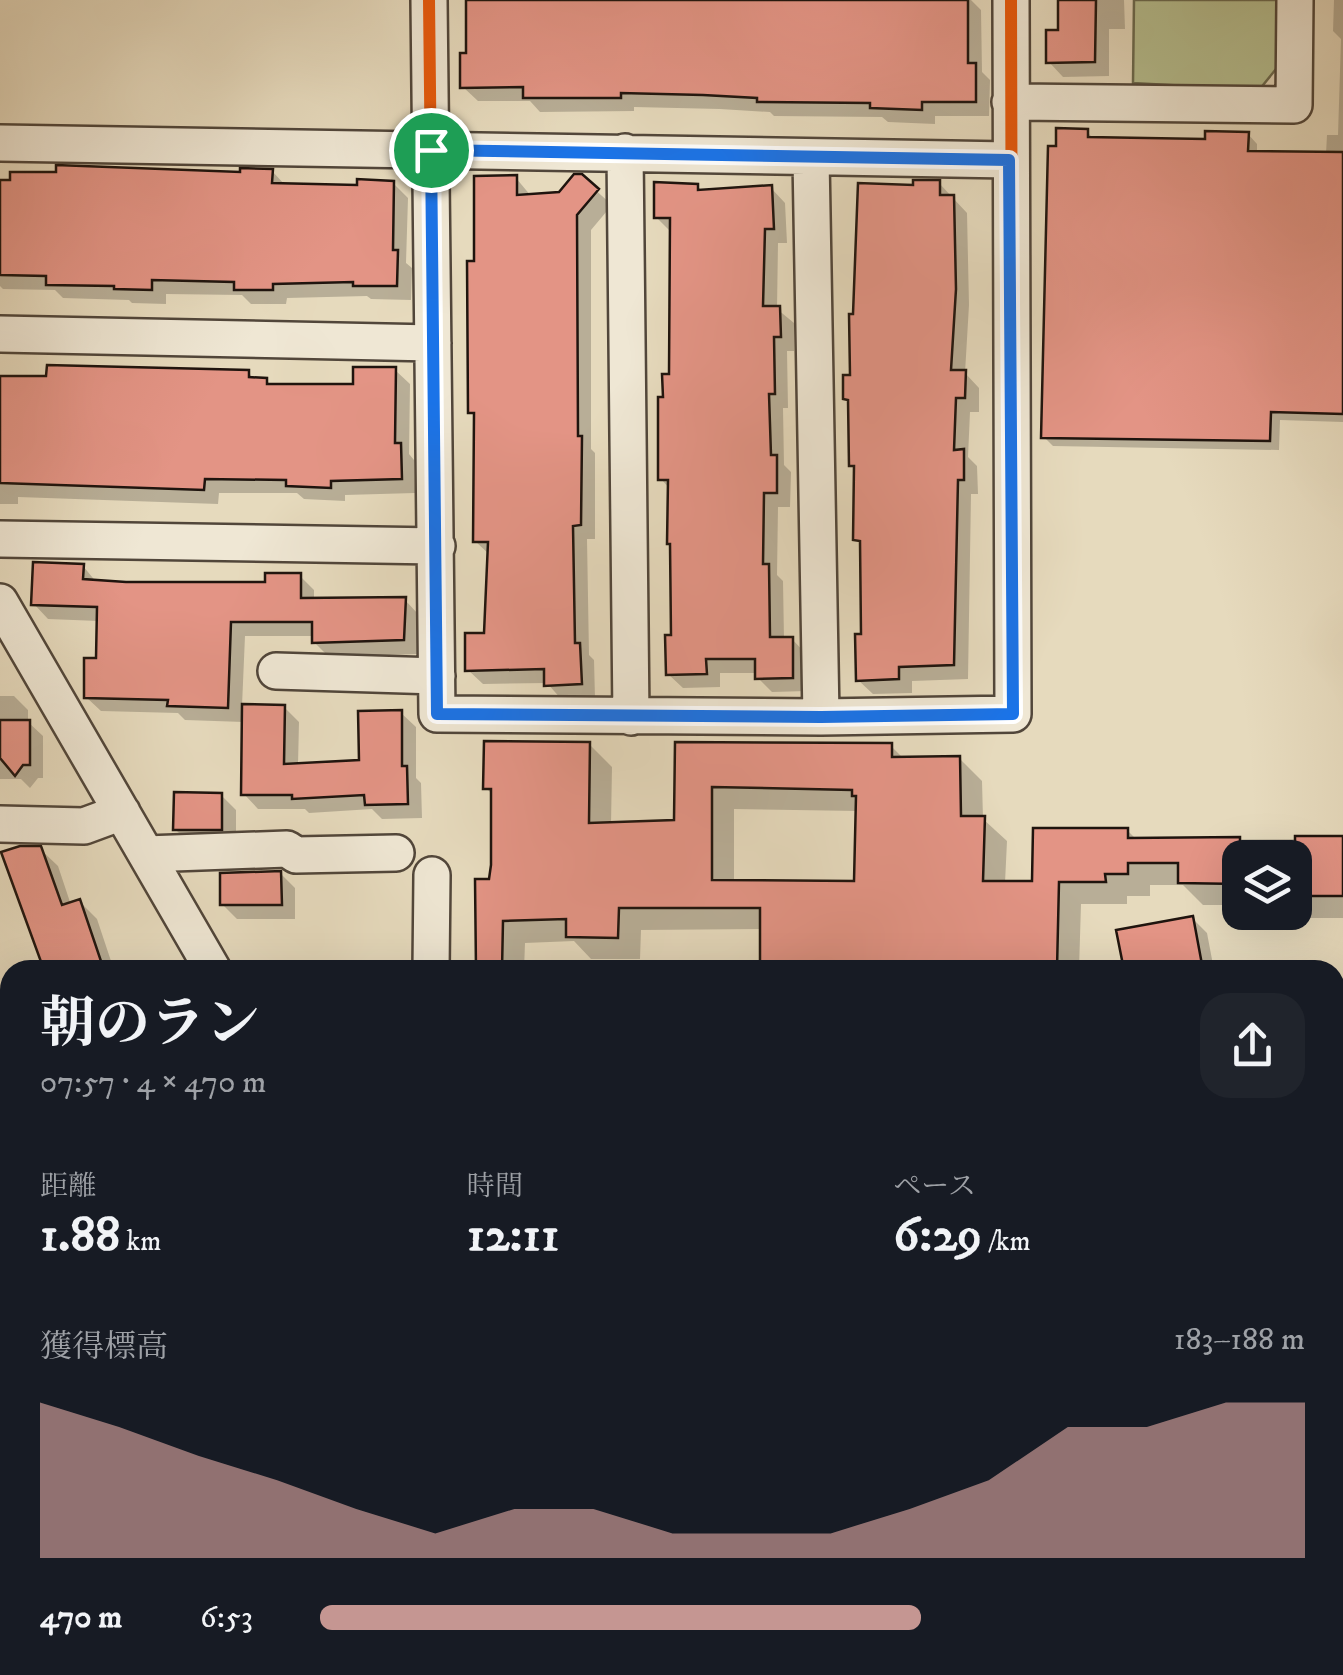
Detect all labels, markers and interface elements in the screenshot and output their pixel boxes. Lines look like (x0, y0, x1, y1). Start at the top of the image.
pin (389, 108, 474, 193)
icon: arrive (404, 123, 459, 178)
map controls (1222, 840, 1312, 930)
button: layers (1222, 840, 1312, 930)
text: 朝のラン (40, 991, 260, 1060)
button: share (1200, 993, 1305, 1098)
text: 07:57 · 4 × 470 m (40, 1063, 266, 1103)
text: 距離 (40, 1169, 96, 1204)
text: 時間 (467, 1169, 523, 1204)
text: ペース (893, 1169, 976, 1204)
text: 1.88 (40, 1204, 120, 1267)
text: 12:11 (467, 1204, 559, 1267)
text: 6:29 (893, 1204, 982, 1267)
text: km (120, 1224, 161, 1259)
text: /km (982, 1224, 1030, 1259)
text: 183–188 m (1174, 1320, 1305, 1360)
text: 獲得標高 (40, 1328, 168, 1368)
text: 470 m (40, 1598, 122, 1638)
text: 6:53 (200, 1598, 253, 1638)

